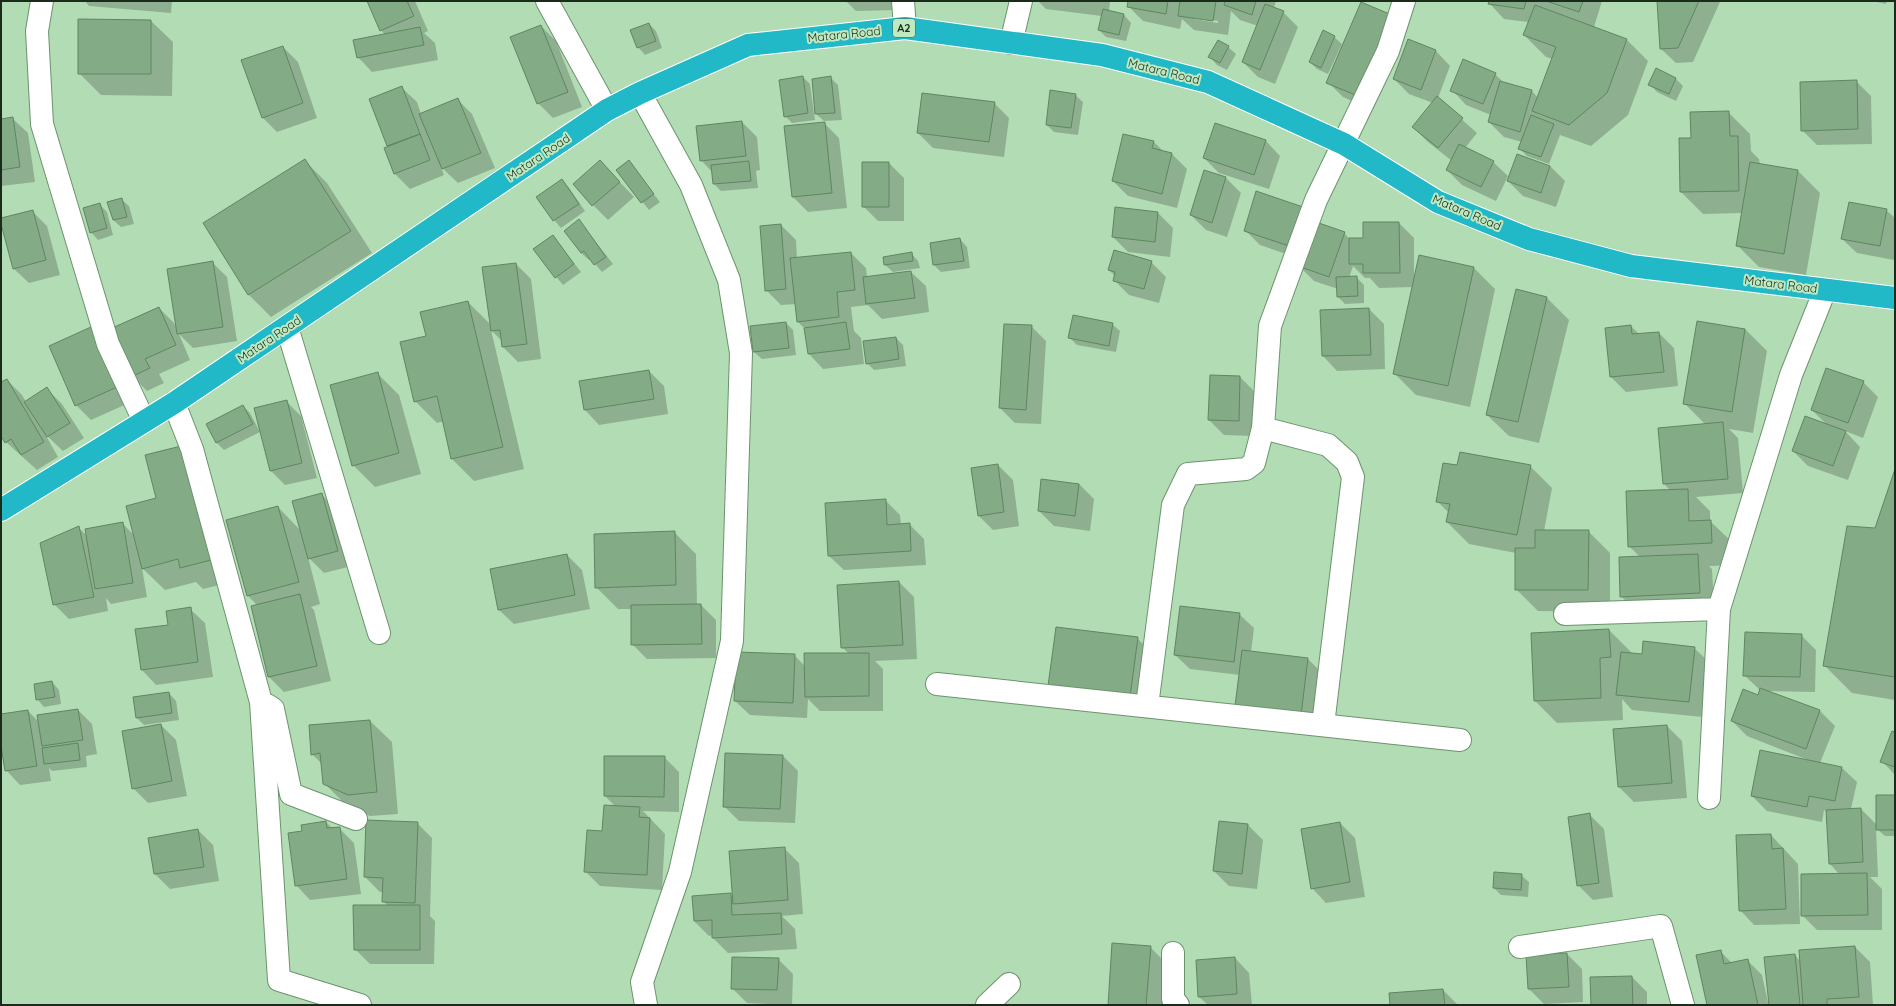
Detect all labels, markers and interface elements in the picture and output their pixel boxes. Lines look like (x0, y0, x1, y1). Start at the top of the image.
road number: A2 (893, 19, 915, 37)
street label: Matara Road (807, 23, 881, 45)
street label: Matara Road (1127, 55, 1201, 87)
street label: Matara Road (503, 130, 573, 184)
street label: Matara Road (1430, 191, 1504, 233)
street label: Matara Road (1744, 272, 1818, 296)
street label: Matara Road (234, 312, 304, 366)

